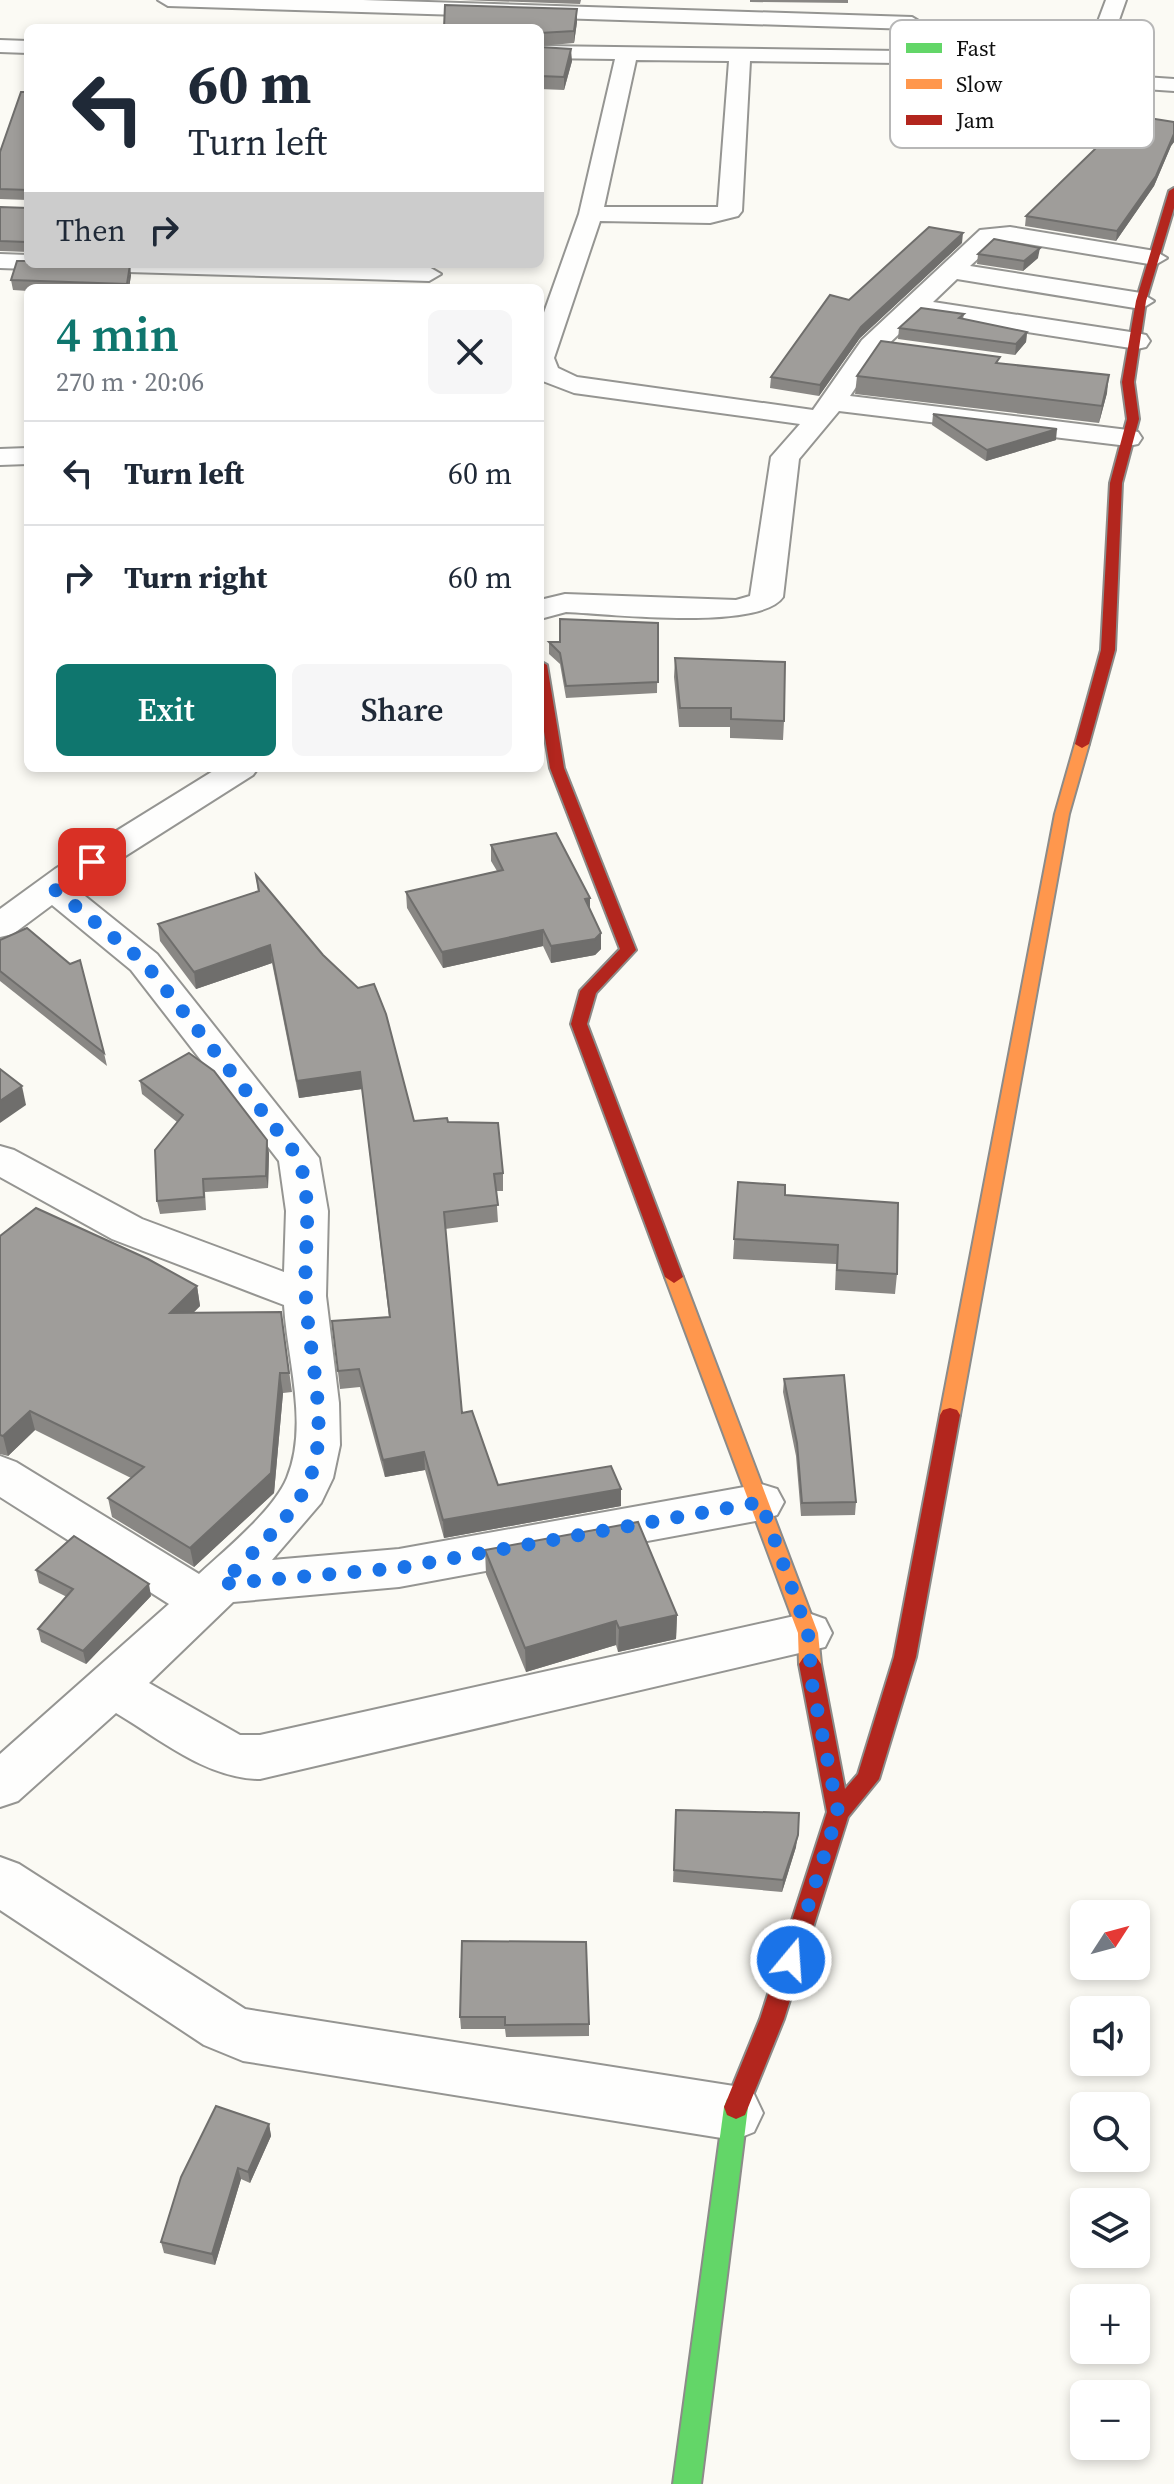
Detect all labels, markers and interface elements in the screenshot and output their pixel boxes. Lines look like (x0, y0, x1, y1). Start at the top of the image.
legend (890, 20, 1154, 148)
text: Fast (956, 33, 997, 63)
text: 60 m (188, 45, 311, 122)
icon: left (56, 56, 160, 160)
text: Slow (956, 69, 1003, 99)
text: Jam (955, 105, 995, 135)
text: Turn left (188, 118, 327, 167)
icon: right (142, 208, 186, 252)
text: Then (56, 210, 126, 251)
text: 4 min (56, 301, 179, 367)
button: close (428, 310, 512, 394)
text: 270 m · 20:06 (56, 364, 204, 400)
icon: left (56, 451, 100, 495)
text: Turn left (124, 453, 244, 494)
text: 60 m (448, 453, 512, 494)
icon: right (56, 555, 100, 599)
text: Turn right (124, 557, 267, 598)
text: 60 m (448, 557, 512, 598)
button: Exit (56, 664, 276, 756)
button: Share (292, 664, 512, 756)
pin (58, 828, 126, 896)
icon: arrive (70, 840, 114, 884)
north arrow (1070, 1900, 1150, 1980)
map controls (1070, 1900, 1150, 2460)
position arrow (749, 1918, 833, 2002)
button: sound (1070, 1996, 1150, 2076)
button: search (1070, 2092, 1150, 2172)
button: layers (1070, 2188, 1150, 2268)
button: + (1070, 2284, 1150, 2364)
button: − (1070, 2380, 1150, 2460)

